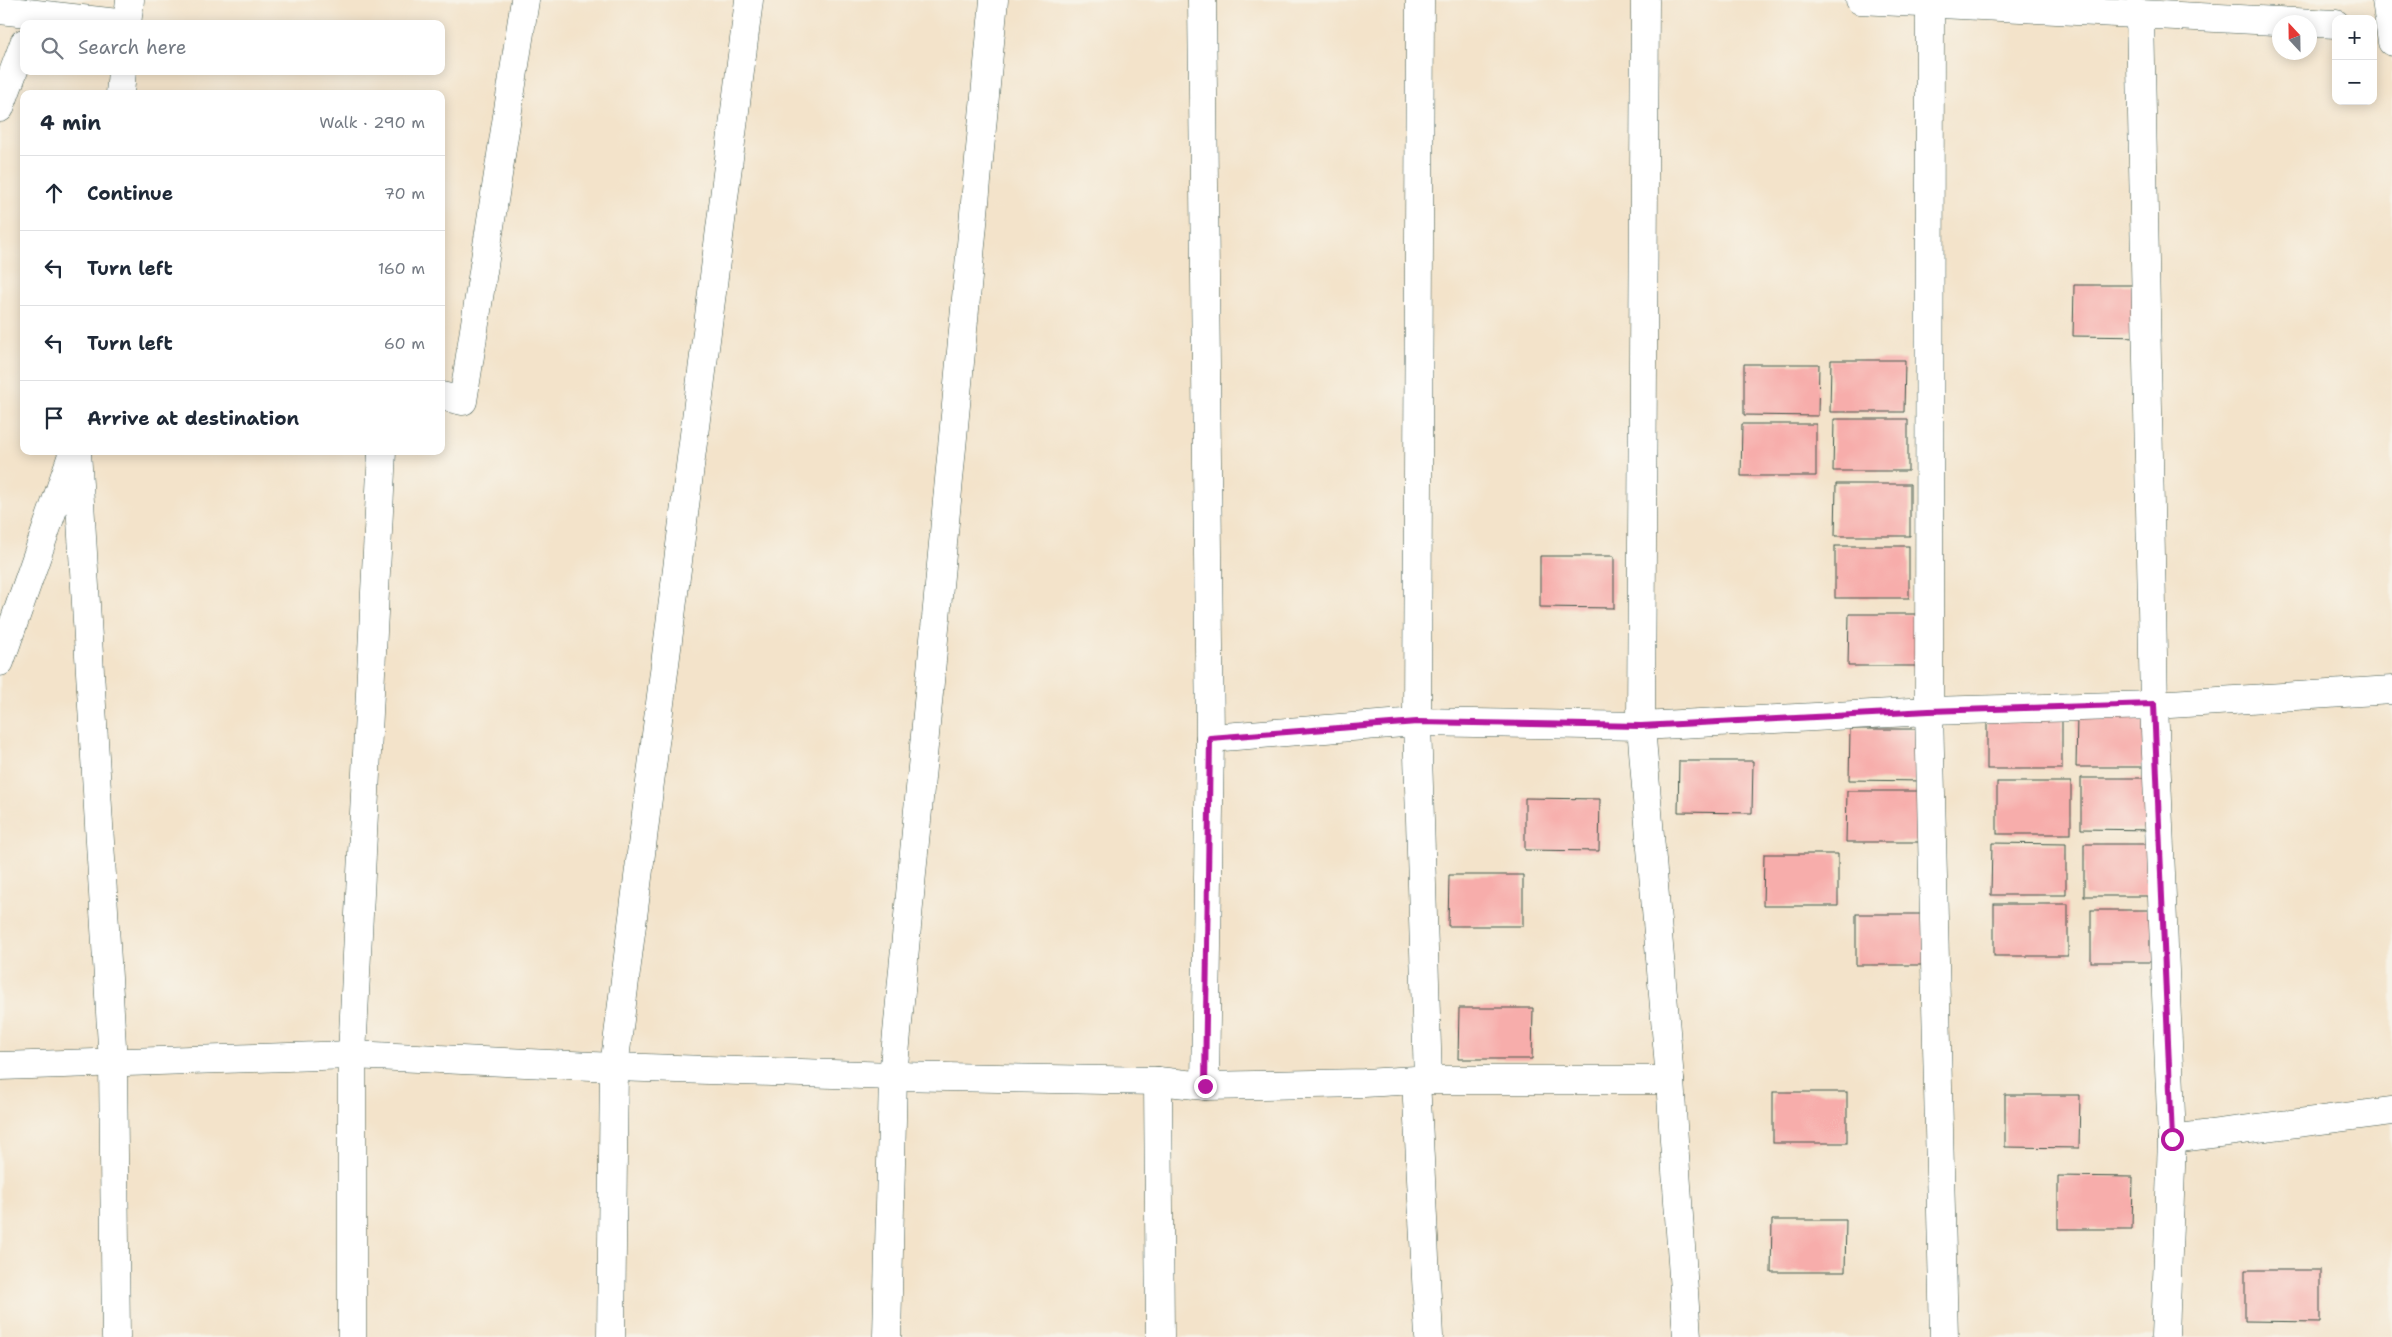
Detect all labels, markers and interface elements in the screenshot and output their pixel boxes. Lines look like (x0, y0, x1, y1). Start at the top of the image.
north arrow (2272, 15, 2317, 60)
map controls (2332, 15, 2377, 105)
button: + (2332, 15, 2377, 60)
search box (20, 20, 445, 75)
icon: search (38, 34, 66, 62)
text: Search here (78, 35, 187, 60)
button: − (2332, 60, 2377, 105)
text: 4 min (40, 109, 101, 137)
text: Walk · 290 m (319, 112, 425, 133)
icon: ahead (40, 179, 68, 207)
text: Continue (87, 181, 173, 206)
text: 70 m (384, 183, 425, 204)
icon: left (40, 254, 68, 282)
text: Turn left (87, 256, 173, 281)
text: 160 m (378, 258, 425, 279)
icon: left (40, 329, 68, 357)
text: Turn left (87, 331, 173, 356)
text: 60 m (384, 333, 425, 354)
icon: arrive (40, 404, 68, 432)
text: Arrive at destination (87, 406, 299, 431)
route end (1194, 1075, 1217, 1098)
route start (2161, 1128, 2184, 1151)

